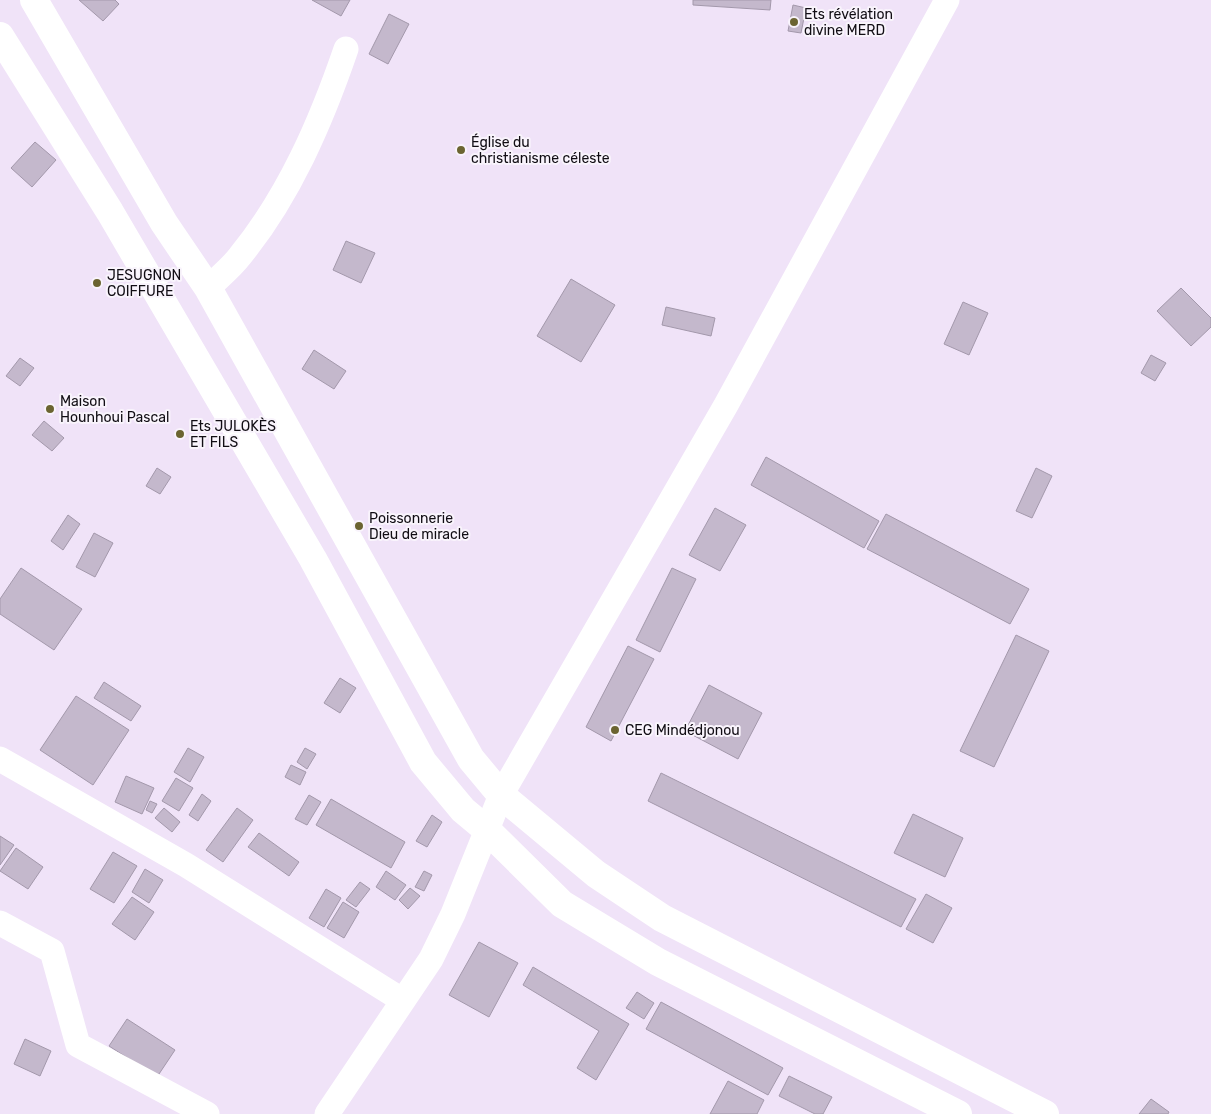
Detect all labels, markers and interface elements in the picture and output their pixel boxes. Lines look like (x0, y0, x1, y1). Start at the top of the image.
place label: Ets révélation divine MERD (804, 6, 893, 39)
marker: Ets révélation divine MERD (788, 16, 800, 28)
place label: Église du christianisme céleste (471, 133, 610, 167)
marker: Église du christianisme céleste (455, 144, 467, 156)
place label: JESUGNON COIFFURE (107, 267, 181, 300)
marker: JESUGNON COIFFURE (91, 277, 103, 289)
place label: Maison Hounhoui Pascal (60, 393, 169, 426)
marker: Maison Hounhoui Pascal (44, 403, 56, 415)
place label: Ets JULOKÈS ET FILS (190, 417, 276, 451)
marker: Ets JULOKÈS ET FILS (174, 428, 186, 440)
place label: Poissonnerie Dieu de miracle (369, 510, 469, 543)
marker: Poissonnerie Dieu de miracle (353, 520, 365, 532)
place label: CEG Mindédjonou (625, 722, 740, 739)
marker: CEG Mindédjonou (609, 724, 621, 736)

